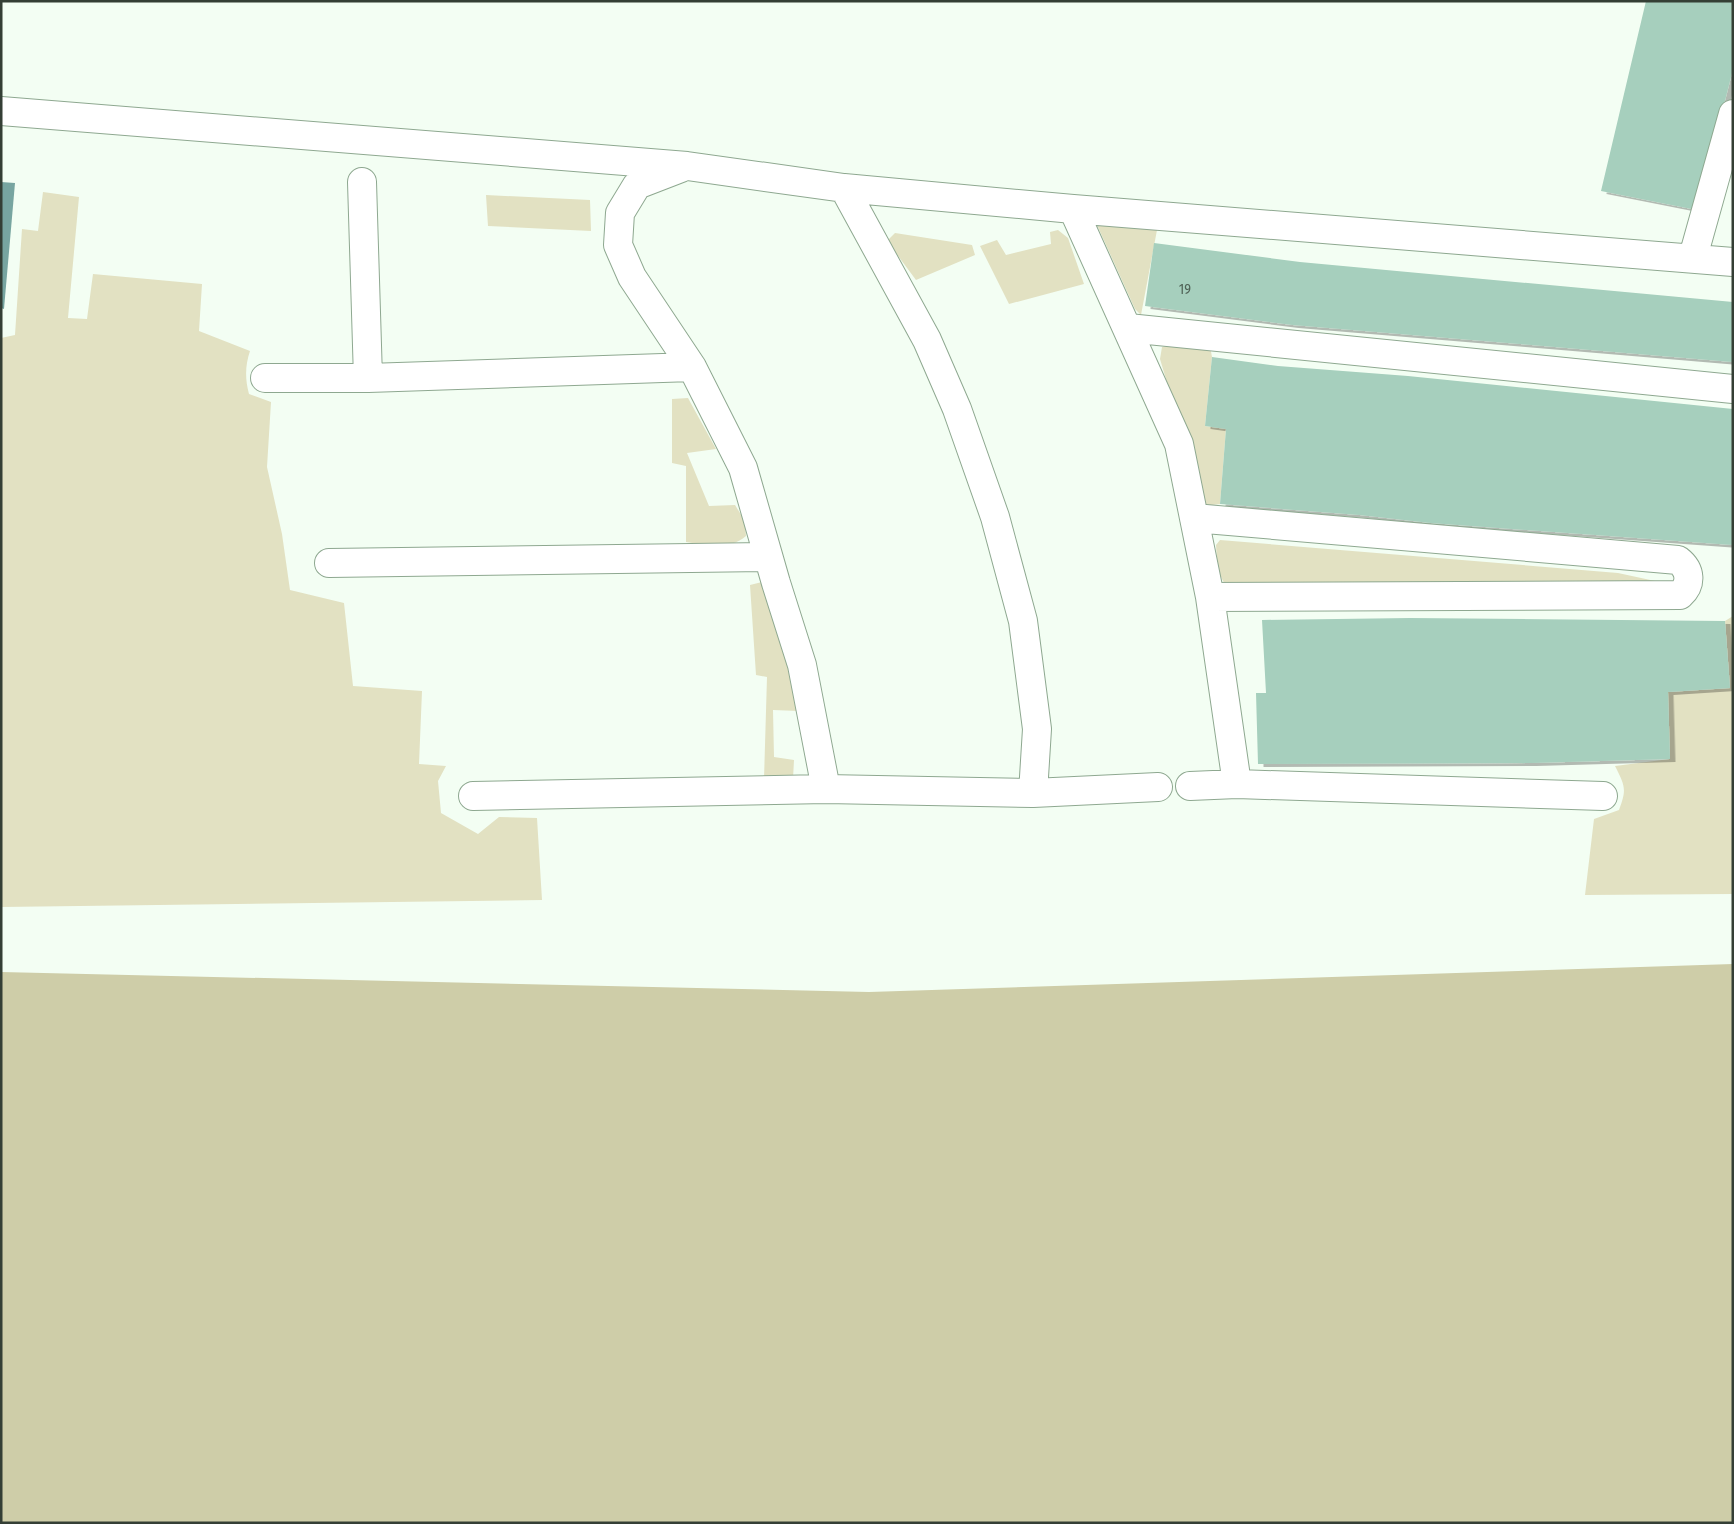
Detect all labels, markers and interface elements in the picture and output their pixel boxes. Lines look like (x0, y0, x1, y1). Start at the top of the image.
house number: 19 (1179, 281, 1191, 298)

